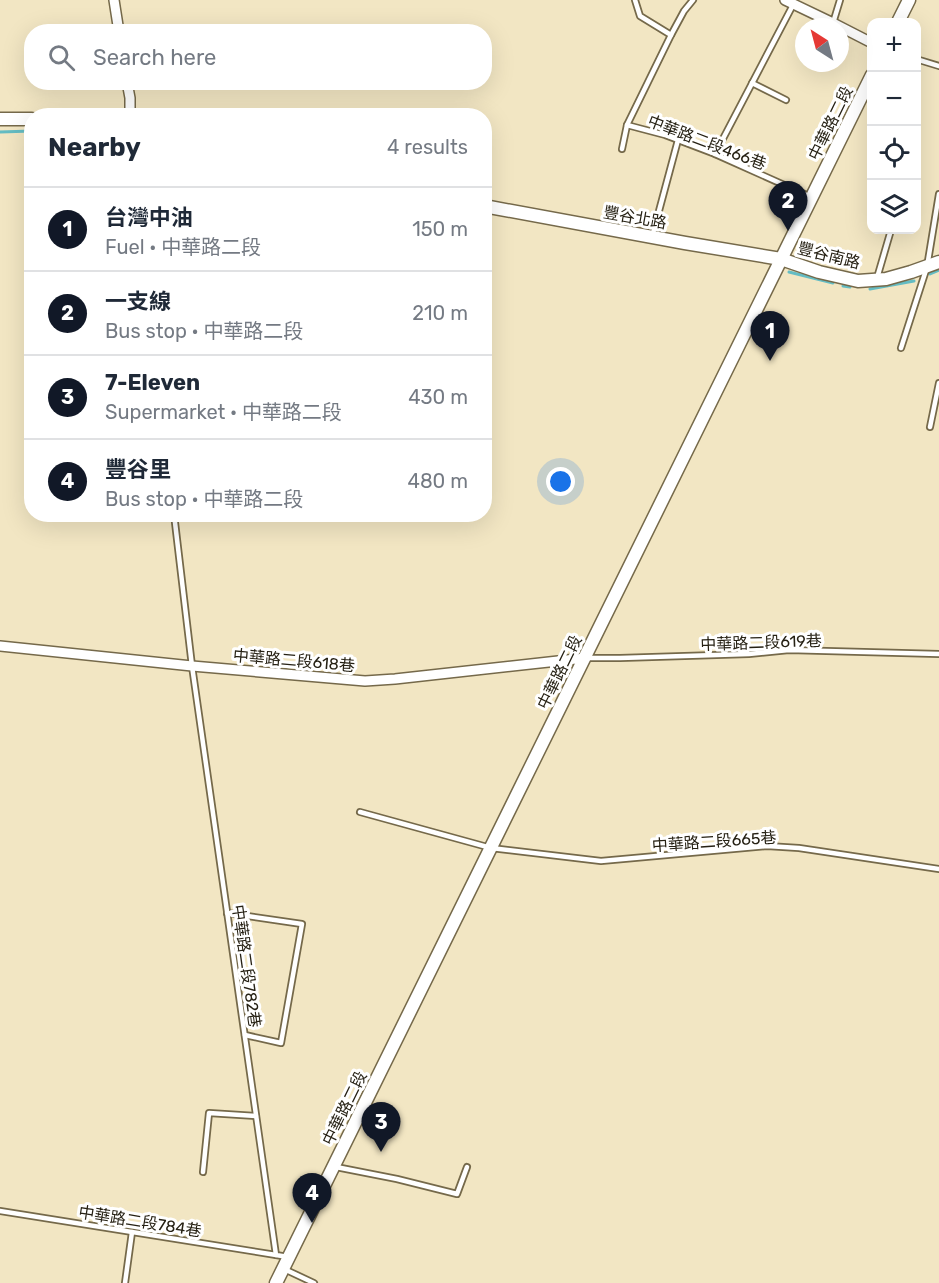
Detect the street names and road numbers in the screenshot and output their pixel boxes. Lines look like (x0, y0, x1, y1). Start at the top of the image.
street label: 中華路二段 (804, 83, 857, 163)
street label: 中華路二段466巷 (645, 111, 769, 174)
street label: 豐谷北路 (602, 203, 668, 232)
street label: 豐谷南路 (796, 239, 862, 272)
street label: 中華路二段619巷 (700, 631, 822, 654)
street label: 中華路二段 (533, 632, 586, 712)
street label: 中華路二段618巷 (232, 646, 356, 675)
street label: 中華路二段665巷 (651, 828, 777, 855)
street label: 中華路二段782巷 (228, 903, 265, 1029)
street label: 中華路二段 (318, 1068, 371, 1148)
street label: 中華路二段784巷 (77, 1202, 203, 1241)

